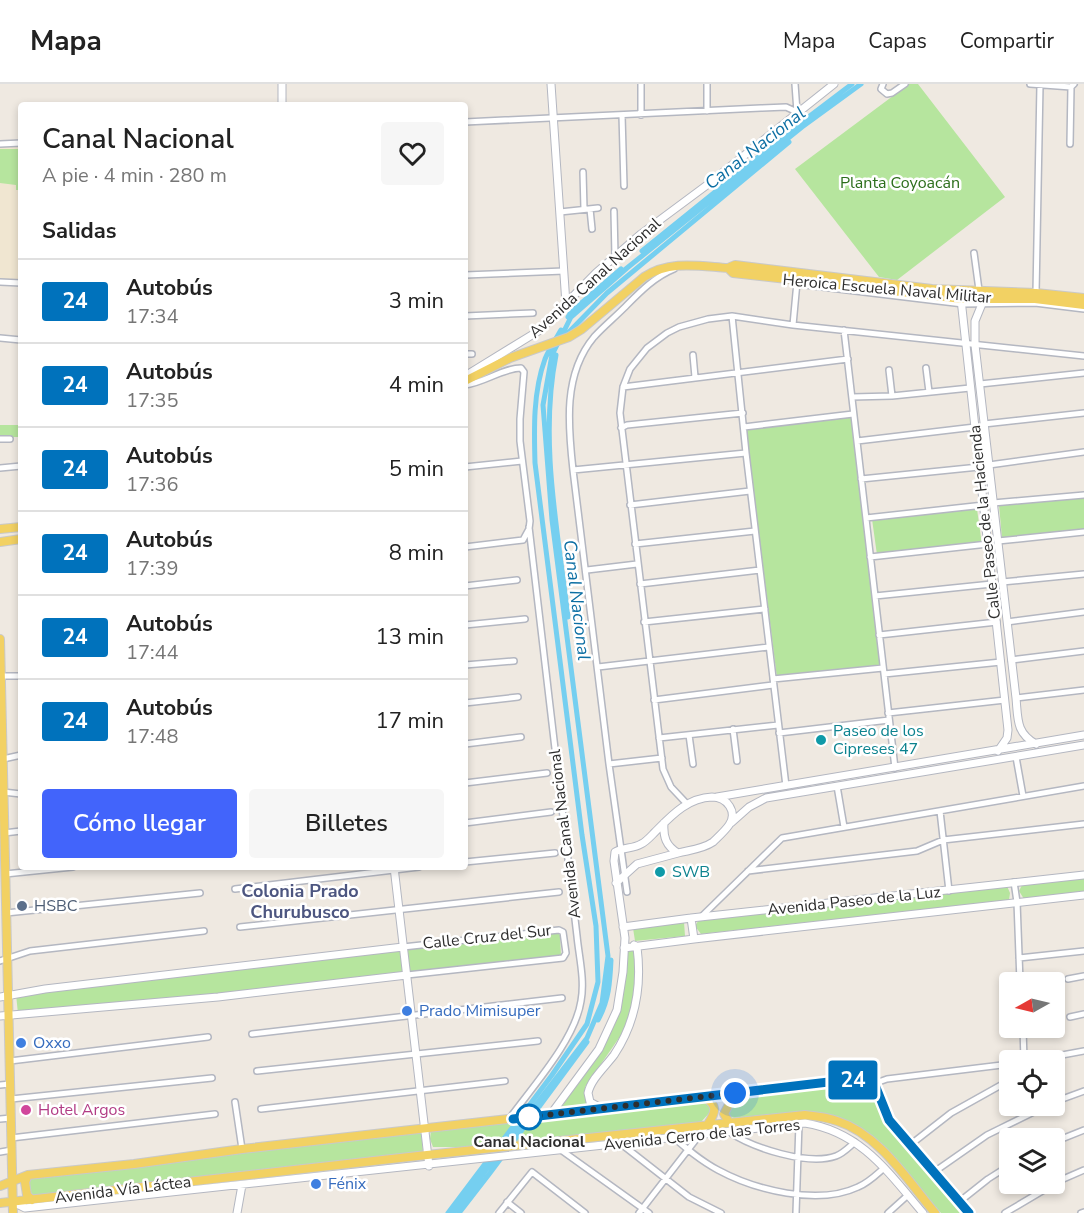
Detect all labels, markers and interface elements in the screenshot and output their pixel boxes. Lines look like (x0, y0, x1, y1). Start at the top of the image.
text: Mapa (30, 22, 102, 60)
text: Mapa (783, 27, 835, 55)
text: Capas (868, 27, 927, 55)
text: Compartir (960, 27, 1054, 55)
water label: Canal Nacional (700, 101, 810, 195)
text: Canal Nacional (42, 120, 234, 158)
button: heart (381, 122, 444, 185)
text: A pie · 4 min · 280 m (42, 162, 227, 189)
park label: Planta Coyoacán (840, 172, 960, 194)
street label: Avenida Canal Nacional (524, 213, 666, 343)
text: Salidas (42, 216, 117, 246)
street label: Heroica Escuela Naval Militar (782, 269, 992, 309)
text: Autobús (126, 273, 213, 303)
text: 3 min (389, 286, 444, 316)
text: 24 (62, 287, 88, 315)
text: 17:34 (126, 303, 179, 330)
text: Autobús (126, 357, 213, 387)
text: 4 min (389, 370, 444, 400)
text: 24 (62, 371, 88, 399)
text: 17:35 (126, 387, 179, 414)
street label: Calle Paseo de la Hacienda (964, 424, 1006, 620)
text: Autobús (126, 441, 213, 471)
text: 5 min (389, 454, 444, 484)
text: 24 (62, 455, 88, 483)
text: 17:36 (126, 471, 179, 498)
text: Autobús (126, 525, 213, 555)
text: 8 min (389, 538, 444, 568)
water label: Canal Nacional (558, 538, 596, 662)
text: 24 (62, 539, 88, 567)
text: 17:39 (126, 555, 179, 582)
text: Autobús (126, 609, 213, 639)
text: 13 min (376, 622, 444, 652)
text: 24 (62, 623, 88, 651)
text: 17:44 (126, 639, 179, 666)
text: Autobús (126, 693, 213, 723)
text: 17 min (376, 706, 444, 736)
text: 24 (62, 707, 88, 735)
place label: Paseo de los Cipreses 47 (833, 720, 924, 760)
text: 17:48 (126, 723, 179, 750)
marker: Paseo de los Cipreses 47 (814, 733, 828, 747)
street label: Avenida Canal Nacional (544, 748, 586, 920)
button: Cómo llegar (42, 789, 237, 858)
button: Billetes (249, 789, 444, 858)
place label: SWB (672, 861, 710, 883)
marker: SWB (653, 865, 667, 879)
district label: Colonia Prado Churubusco (241, 879, 359, 924)
street label: Avenida Paseo de la Luz (766, 881, 942, 921)
place label: HSBC (34, 895, 78, 917)
marker: HSBC (15, 899, 29, 913)
street label: Calle Cruz del Sur (422, 919, 553, 955)
north arrow (999, 972, 1065, 1038)
map controls (999, 972, 1065, 1194)
place label: Prado Mimisuper (419, 1000, 541, 1022)
marker: Prado Mimisuper (400, 1004, 414, 1018)
place label: Oxxo (33, 1032, 71, 1054)
marker: Oxxo (14, 1036, 28, 1050)
button: locate (999, 1050, 1065, 1116)
line badge: 24 (826, 1060, 880, 1100)
text: 24 (840, 1066, 866, 1094)
your location (720, 1078, 750, 1108)
place label: Hotel Argos (38, 1099, 125, 1121)
marker: Hotel Argos (19, 1103, 33, 1117)
marker: Canal Nacional (516, 1104, 542, 1130)
street label: Avenida Cerro de las Torres (603, 1114, 801, 1156)
button: layers (999, 1128, 1065, 1194)
place label: Canal Nacional (473, 1131, 585, 1153)
street label: Avenida Vía Láctea (54, 1171, 192, 1209)
place label: Fénix (328, 1173, 367, 1195)
marker: Fénix (309, 1177, 323, 1191)

